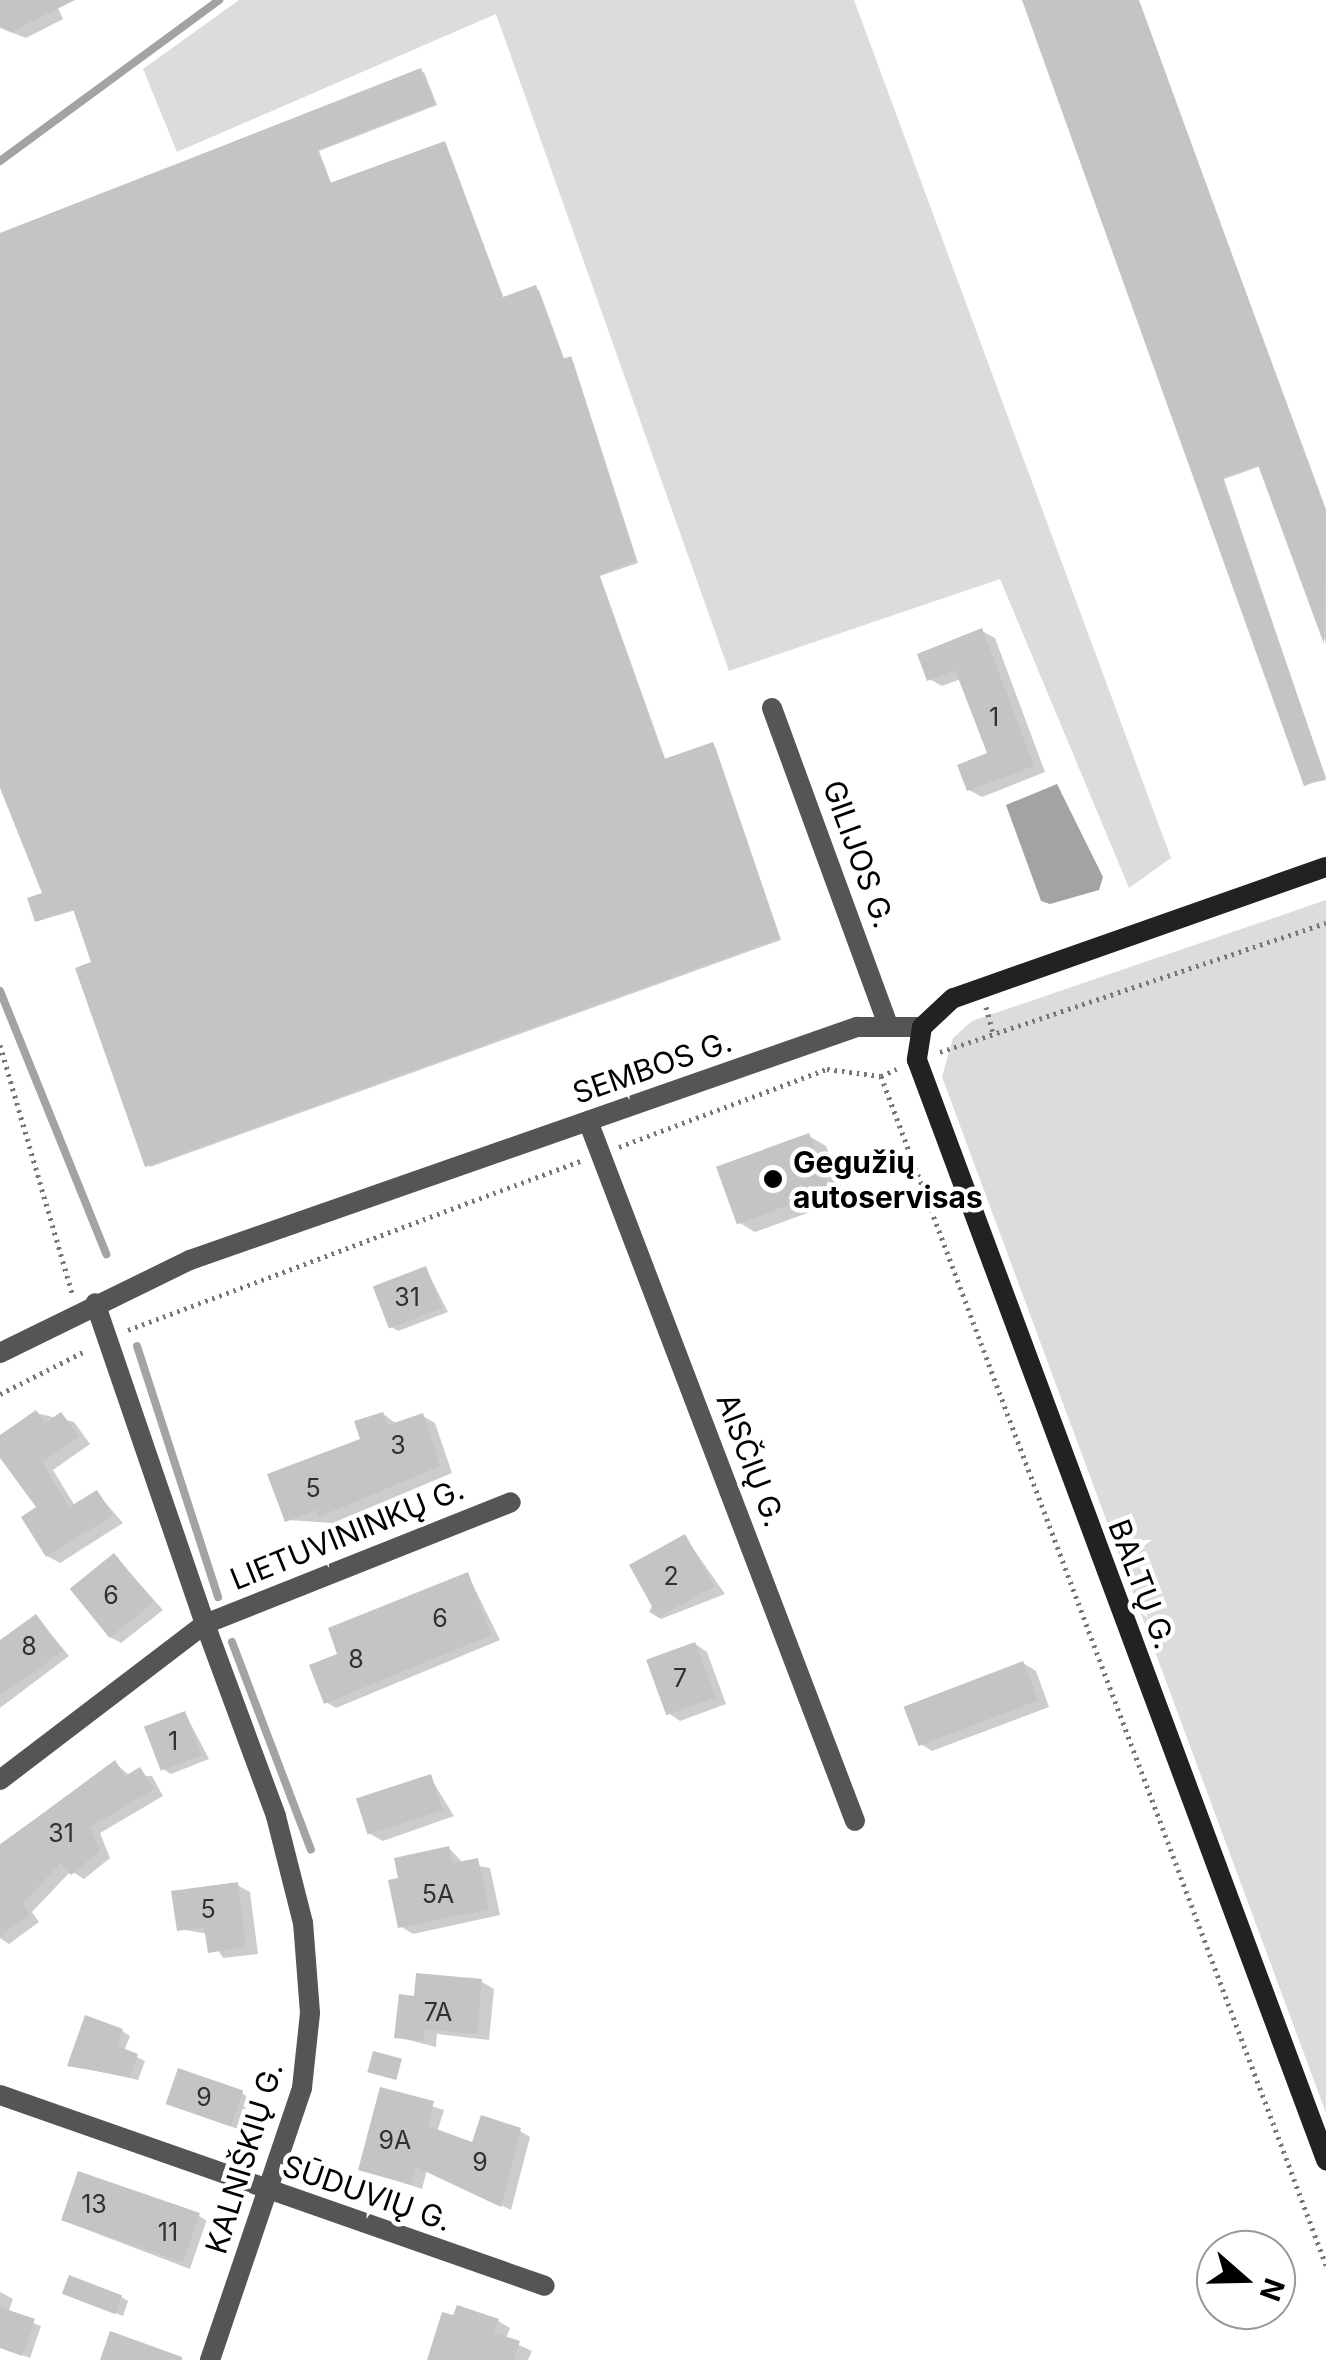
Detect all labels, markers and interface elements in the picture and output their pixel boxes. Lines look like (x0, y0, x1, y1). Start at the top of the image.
house number: 1 (989, 702, 999, 732)
street label: GILIJOS G. (816, 775, 902, 933)
street label: SEMBOS G. (568, 1023, 736, 1111)
place label: Gegužių autoservisas (793, 1144, 983, 1214)
marker: Gegužių autoservisas (762, 1168, 784, 1190)
house number: 31 (394, 1282, 420, 1312)
street label: AISČIŲ G. (709, 1388, 793, 1532)
house number: 3 (390, 1430, 406, 1460)
street label: LIETUVININKŲ G. (225, 1471, 469, 1597)
house number: 5 (305, 1473, 321, 1503)
street label: BALTŲ G. (1101, 1514, 1183, 1654)
house number: 2 (663, 1561, 679, 1591)
house number: 6 (103, 1580, 119, 1610)
house number: 6 (432, 1603, 448, 1633)
house number: 8 (21, 1631, 37, 1661)
house number: 8 (348, 1644, 364, 1674)
house number: 7 (673, 1663, 687, 1693)
house number: 1 (168, 1726, 178, 1756)
house number: 31 (48, 1818, 74, 1848)
house number: 5A (422, 1879, 454, 1909)
house number: 5 (200, 1894, 216, 1924)
house number: 7A (424, 1997, 452, 2027)
street label: KALNIŠKIŲ G. (198, 2058, 290, 2258)
house number: 9 (196, 2082, 212, 2112)
house number: 9A (379, 2125, 411, 2155)
street label: SŪDUVIŲ G. (278, 2147, 456, 2239)
house number: 9 (472, 2147, 488, 2177)
house number: 13 (81, 2189, 107, 2219)
house number: 11 (158, 2217, 178, 2247)
north arrow (1196, 2230, 1296, 2330)
text: N (1253, 2274, 1292, 2305)

